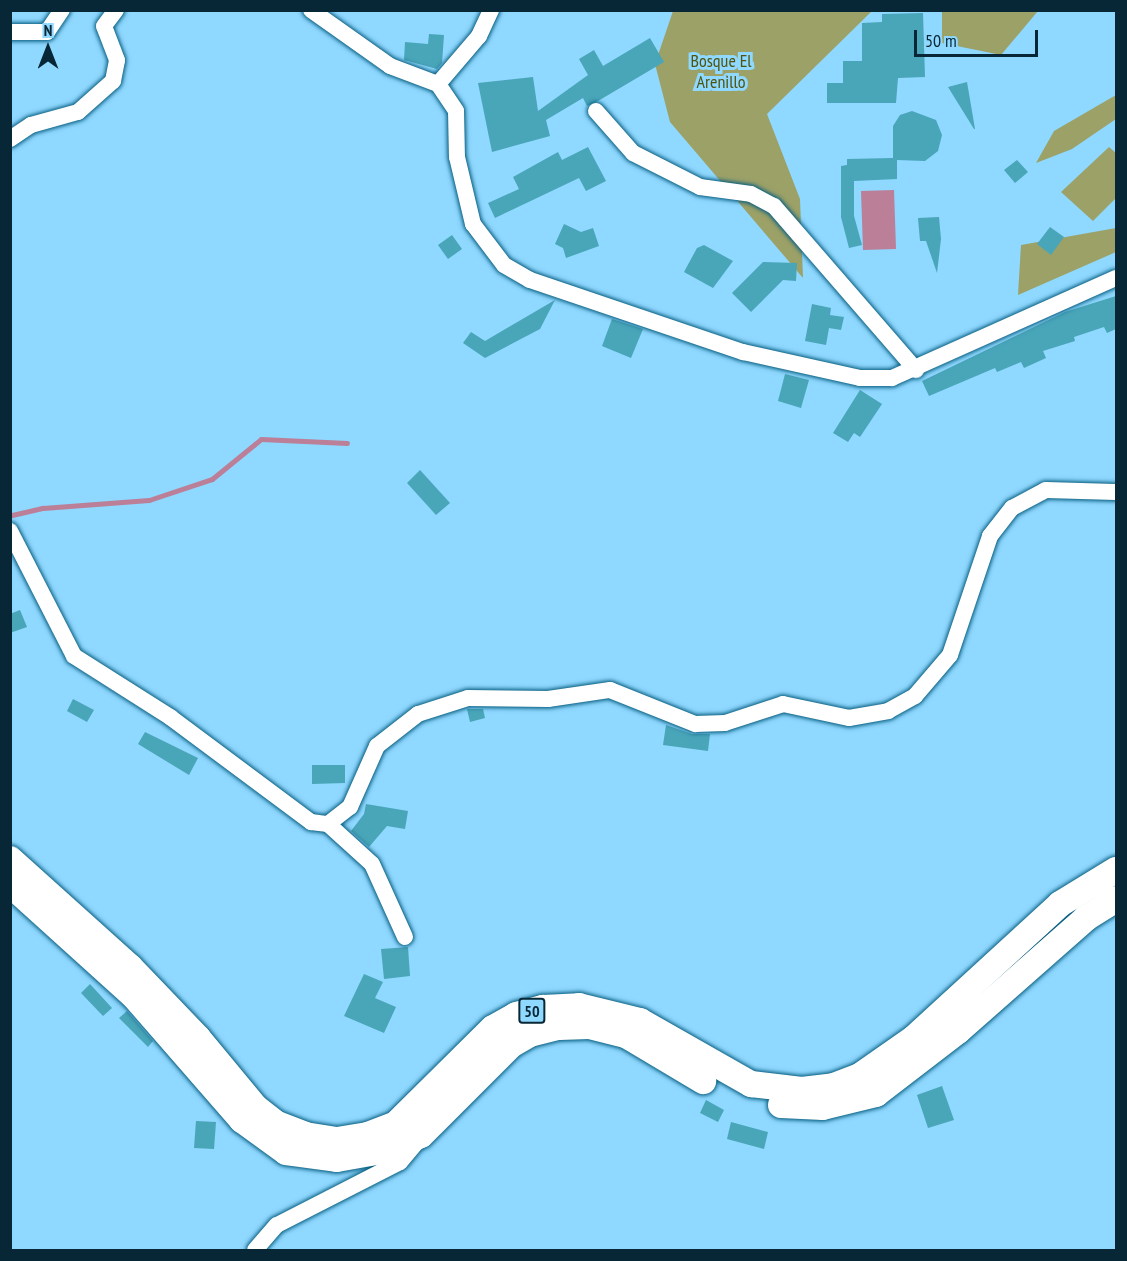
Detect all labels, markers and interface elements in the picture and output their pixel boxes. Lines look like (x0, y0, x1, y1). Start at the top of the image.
north arrow (18, 18, 78, 78)
scale bar (917, 18, 1042, 56)
text: N (44, 20, 52, 40)
text: 50 m (925, 29, 957, 52)
park label: Bosque El Arenillo (690, 51, 752, 94)
road number: 50 (517, 998, 547, 1024)

